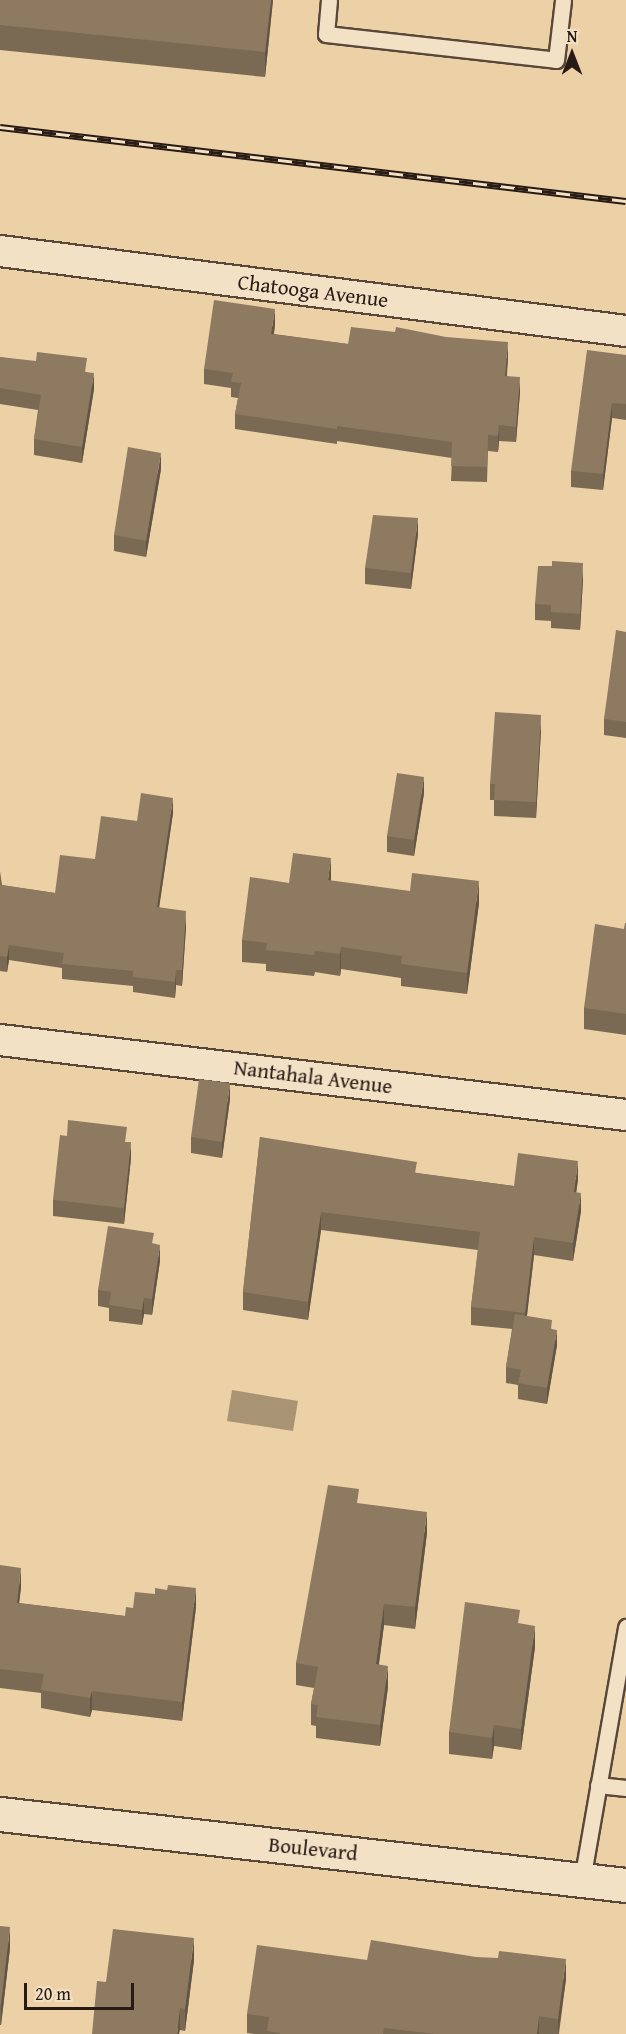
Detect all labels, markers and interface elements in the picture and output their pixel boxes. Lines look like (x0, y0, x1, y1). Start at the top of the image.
north arrow (542, 24, 602, 84)
text: N (567, 24, 577, 48)
street label: Chatooga Avenue (236, 269, 390, 313)
street label: Nantahala Avenue (232, 1055, 394, 1099)
street label: Boulevard (267, 1832, 359, 1866)
scale bar (27, 1971, 136, 2009)
text: 20 m (35, 1980, 71, 2007)

